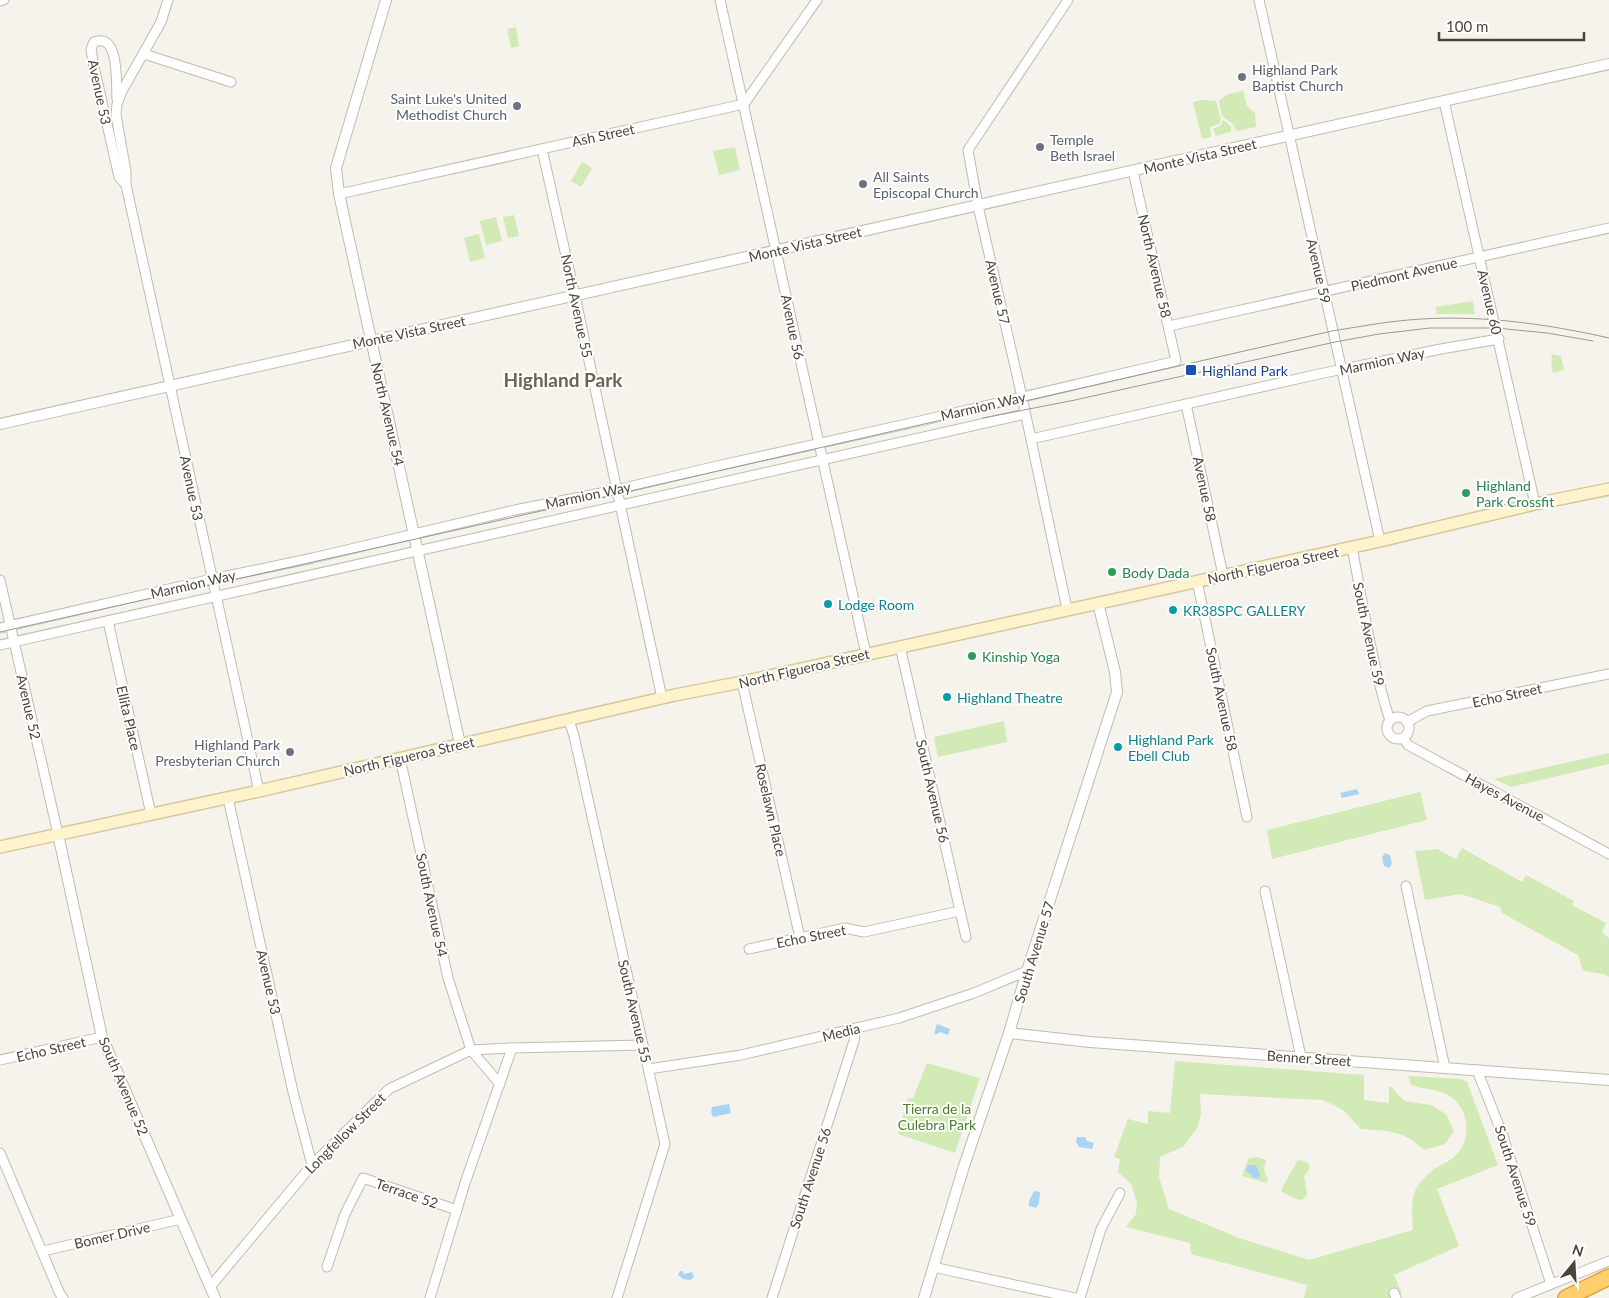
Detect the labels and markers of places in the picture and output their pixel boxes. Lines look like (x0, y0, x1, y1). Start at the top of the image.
place label: Highland Park Baptist Church (1252, 61, 1343, 94)
marker: Highland Park Baptist Church (1236, 71, 1248, 83)
place label: Saint Luke's United Methodist Church (391, 90, 507, 123)
marker: Saint Luke's United Methodist Church (511, 100, 523, 112)
place label: Temple Beth Israel (1050, 131, 1115, 164)
marker: Temple Beth Israel (1034, 141, 1046, 153)
place label: All Saints Episcopal Church (873, 168, 979, 201)
marker: All Saints Episcopal Church (857, 178, 869, 190)
place label: Highland Park (1202, 362, 1289, 379)
marker: Highland Park (1184, 363, 1198, 377)
place label: Highland Park Crossfit (1476, 477, 1554, 510)
marker: Highland Park Crossfit (1460, 487, 1472, 499)
place label: Body Dada (1122, 564, 1189, 581)
marker: Body Dada (1106, 566, 1118, 578)
place label: Lodge Room (838, 596, 914, 613)
marker: Lodge Room (822, 598, 834, 610)
place label: KR38SPC GALLERY (1183, 602, 1306, 619)
marker: KR38SPC GALLERY (1167, 604, 1179, 616)
place label: Kinship Yoga (982, 648, 1060, 665)
marker: Kinship Yoga (966, 650, 978, 662)
place label: Highland Theatre (957, 689, 1063, 706)
marker: Highland Theatre (941, 691, 953, 703)
place label: Highland Park Ebell Club (1128, 731, 1215, 764)
place label: Highland Park Presbyterian Church (155, 736, 281, 769)
marker: Highland Park Ebell Club (1112, 741, 1124, 753)
marker: Highland Park Presbyterian Church (284, 746, 296, 758)

